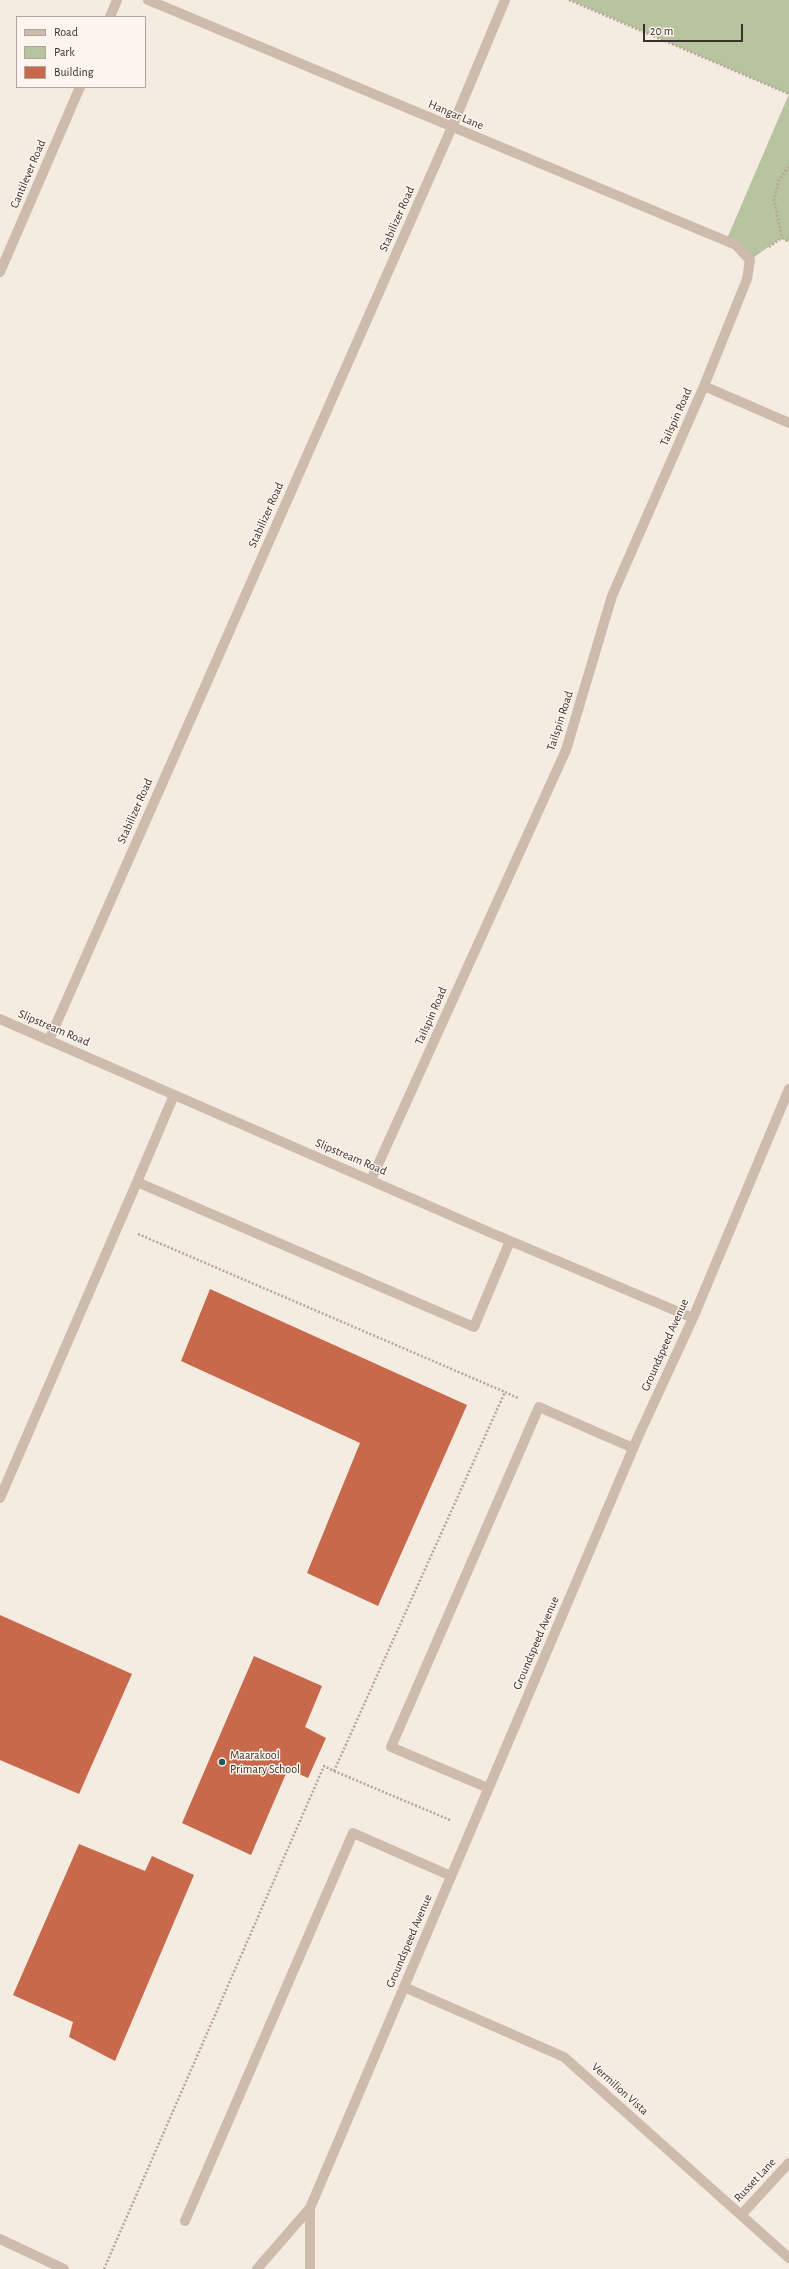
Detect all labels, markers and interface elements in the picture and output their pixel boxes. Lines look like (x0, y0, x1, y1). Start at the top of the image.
legend (16, 16, 146, 88)
scale bar (645, 16, 745, 42)
text: 20 m (650, 25, 673, 37)
text: Road (54, 26, 78, 38)
text: Park (54, 46, 75, 58)
text: Building (54, 66, 94, 78)
street label: Hangar Lane (426, 97, 486, 133)
street label: Cantilever Road (7, 137, 49, 211)
street label: Stabilizer Road (376, 184, 418, 254)
street label: Tailspin Road (657, 386, 695, 448)
street label: Stabilizer Road (245, 480, 287, 550)
street label: Tailspin Road (544, 689, 576, 753)
street label: Stabilizer Road (114, 776, 156, 846)
street label: Tailspin Road (412, 985, 450, 1047)
street label: Slipstream Road (16, 1007, 92, 1049)
street label: Slipstream Road (313, 1136, 389, 1178)
street label: Groundspeed Avenue (638, 1296, 692, 1394)
street label: Groundspeed Avenue (510, 1594, 562, 1692)
place label: Maarakool Primary School (230, 1748, 300, 1776)
marker: Maarakool Primary School (217, 1757, 227, 1767)
street label: Groundspeed Avenue (383, 1892, 435, 1990)
street label: Vermilion Vista (589, 2060, 651, 2118)
street label: Russet Lane (731, 2155, 779, 2205)

